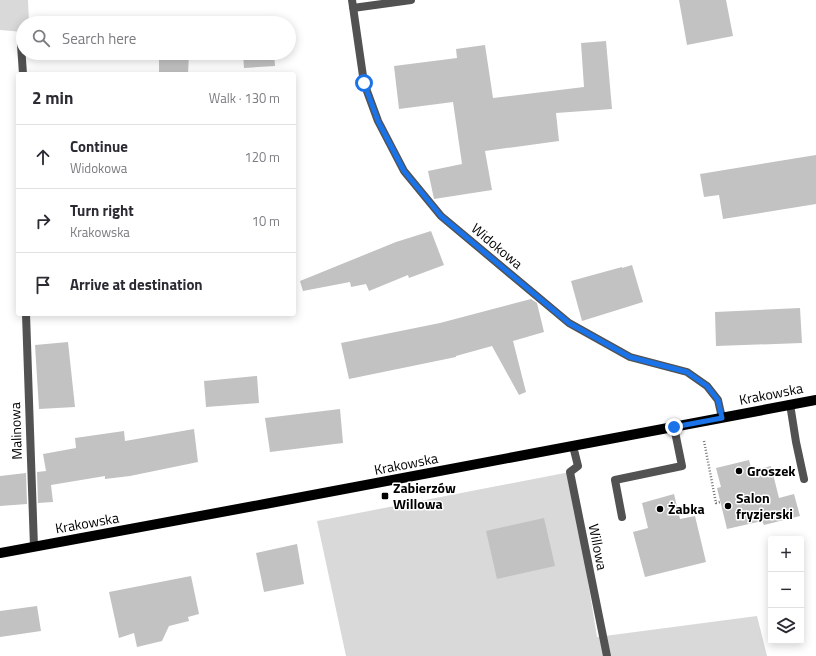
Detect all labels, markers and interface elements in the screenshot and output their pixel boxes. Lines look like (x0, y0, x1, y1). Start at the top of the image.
search box (16, 16, 296, 60)
icon: search (30, 27, 52, 49)
text: Search here (62, 27, 136, 50)
route start (355, 74, 373, 92)
text: 2 min (32, 85, 73, 111)
text: Walk · 130 m (209, 88, 280, 108)
text: Continue (70, 135, 128, 158)
icon: ahead (32, 146, 54, 168)
text: 120 m (244, 147, 280, 167)
text: Widokowa (70, 158, 127, 178)
text: Turn right (70, 199, 134, 222)
icon: right (32, 210, 54, 232)
text: 10 m (252, 211, 280, 231)
street label: Widokowa (467, 218, 528, 274)
text: Krakowska (70, 222, 130, 242)
text: Arrive at destination (70, 273, 203, 296)
icon: arrive (32, 274, 54, 296)
street label: Krakowska (737, 377, 805, 410)
street label: Malinowa (4, 402, 27, 460)
route end (665, 418, 683, 436)
street label: Krakowska (372, 447, 440, 480)
place label: Groszek (747, 460, 796, 481)
marker: Groszek (734, 466, 744, 476)
place label: Zabierzów Willowa (393, 477, 456, 514)
place label: Salon fryzjerski (736, 487, 793, 524)
marker: Zabierzów Willowa (380, 491, 390, 501)
place label: Żabka (668, 498, 705, 519)
marker: Salon fryzjerski (723, 501, 733, 511)
marker: Żabka (655, 504, 665, 514)
street label: Krakowska (53, 507, 120, 538)
street label: Willowa (584, 522, 613, 572)
map controls (768, 536, 804, 644)
button: + (768, 536, 804, 572)
button: − (768, 572, 804, 608)
button: layers (768, 608, 804, 644)

